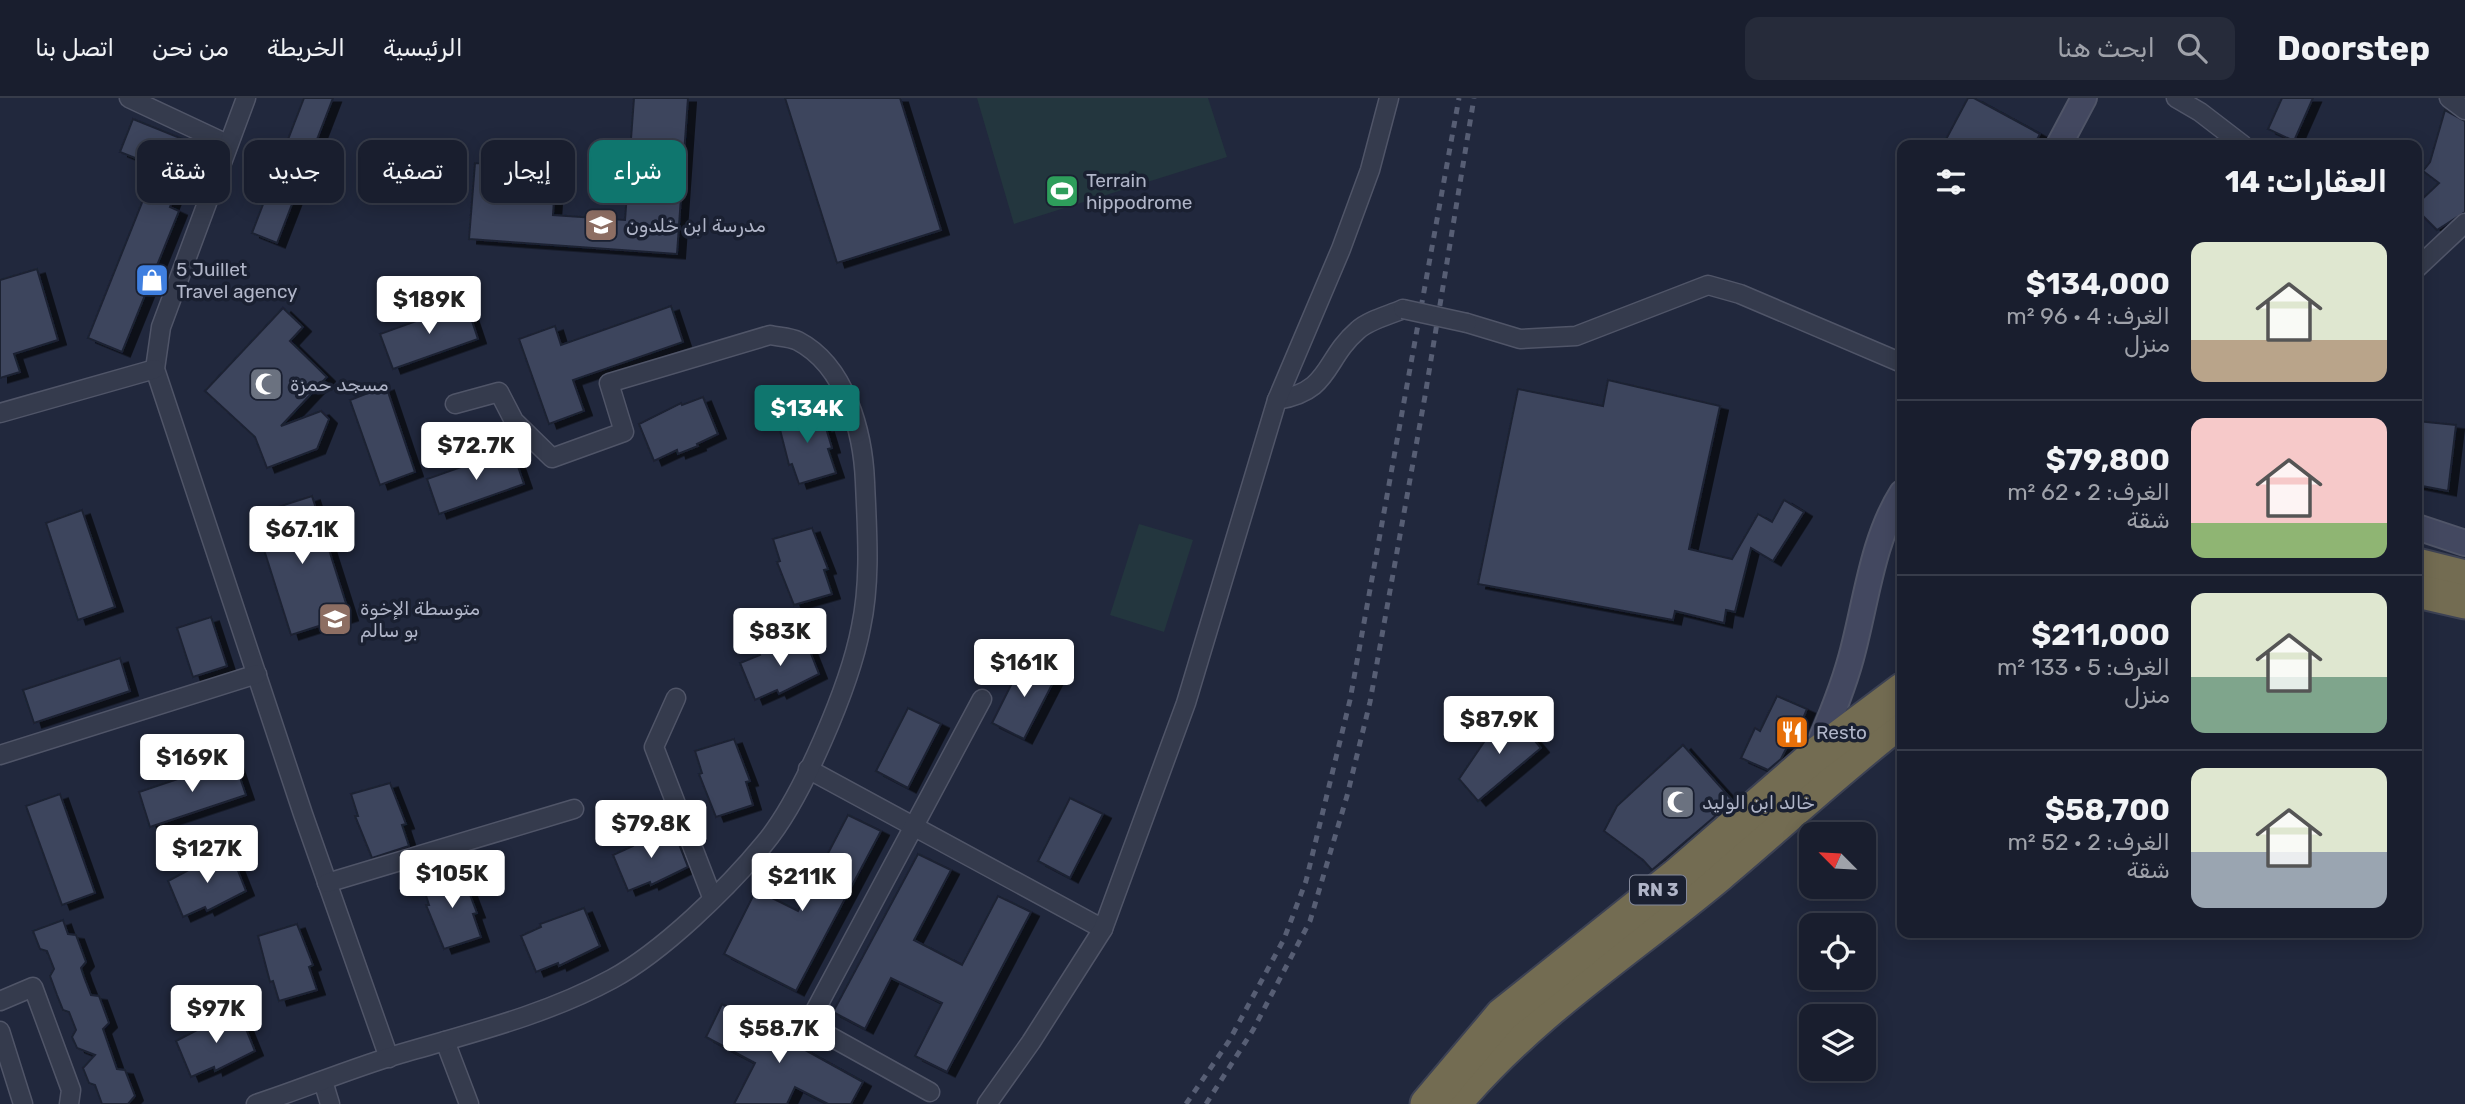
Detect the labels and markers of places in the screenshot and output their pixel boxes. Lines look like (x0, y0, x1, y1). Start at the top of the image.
place label: Terrain hippodrome (1086, 169, 1193, 214)
sports icon: Terrain hippodrome (1043, 172, 1081, 210)
school or university icon: مدرسة ابن خلدون (582, 206, 620, 244)
place label: مدرسة ابن خلدون (626, 214, 766, 237)
place label: 5 Juillet Travel agency (176, 258, 298, 303)
shop icon: 5 Juillet Travel agency (133, 261, 171, 299)
pin: $189K (380, 276, 478, 336)
mosque icon: مسجد حمزة (247, 365, 285, 403)
place label: مسجد حمزة (290, 373, 389, 396)
pin: $134K (758, 386, 856, 445)
pin: $72.7K (419, 422, 533, 482)
pin: $67.1K (245, 506, 359, 566)
place label: متوسطة الإخوة بو سالم (360, 597, 480, 643)
school or university icon: متوسطة الإخوة بو سالم (316, 600, 354, 638)
pin: $83K (739, 608, 821, 668)
pin: $161K (975, 640, 1073, 699)
pin: $87.9K (1442, 696, 1556, 756)
restaurant icon: Resto (1773, 713, 1811, 751)
place label: Resto (1816, 721, 1867, 744)
pin: $169K (143, 734, 241, 794)
mosque icon: خالد ابن الوليد (1659, 783, 1697, 821)
place label: خالد ابن الوليد (1702, 791, 1815, 814)
pin: $79.8K (594, 800, 708, 860)
pin: $127K (158, 826, 256, 885)
pin: $105K (403, 850, 501, 910)
pin: $211K (753, 854, 851, 913)
pin: $97K (175, 986, 257, 1045)
pin: $58.7K (722, 1006, 836, 1065)

